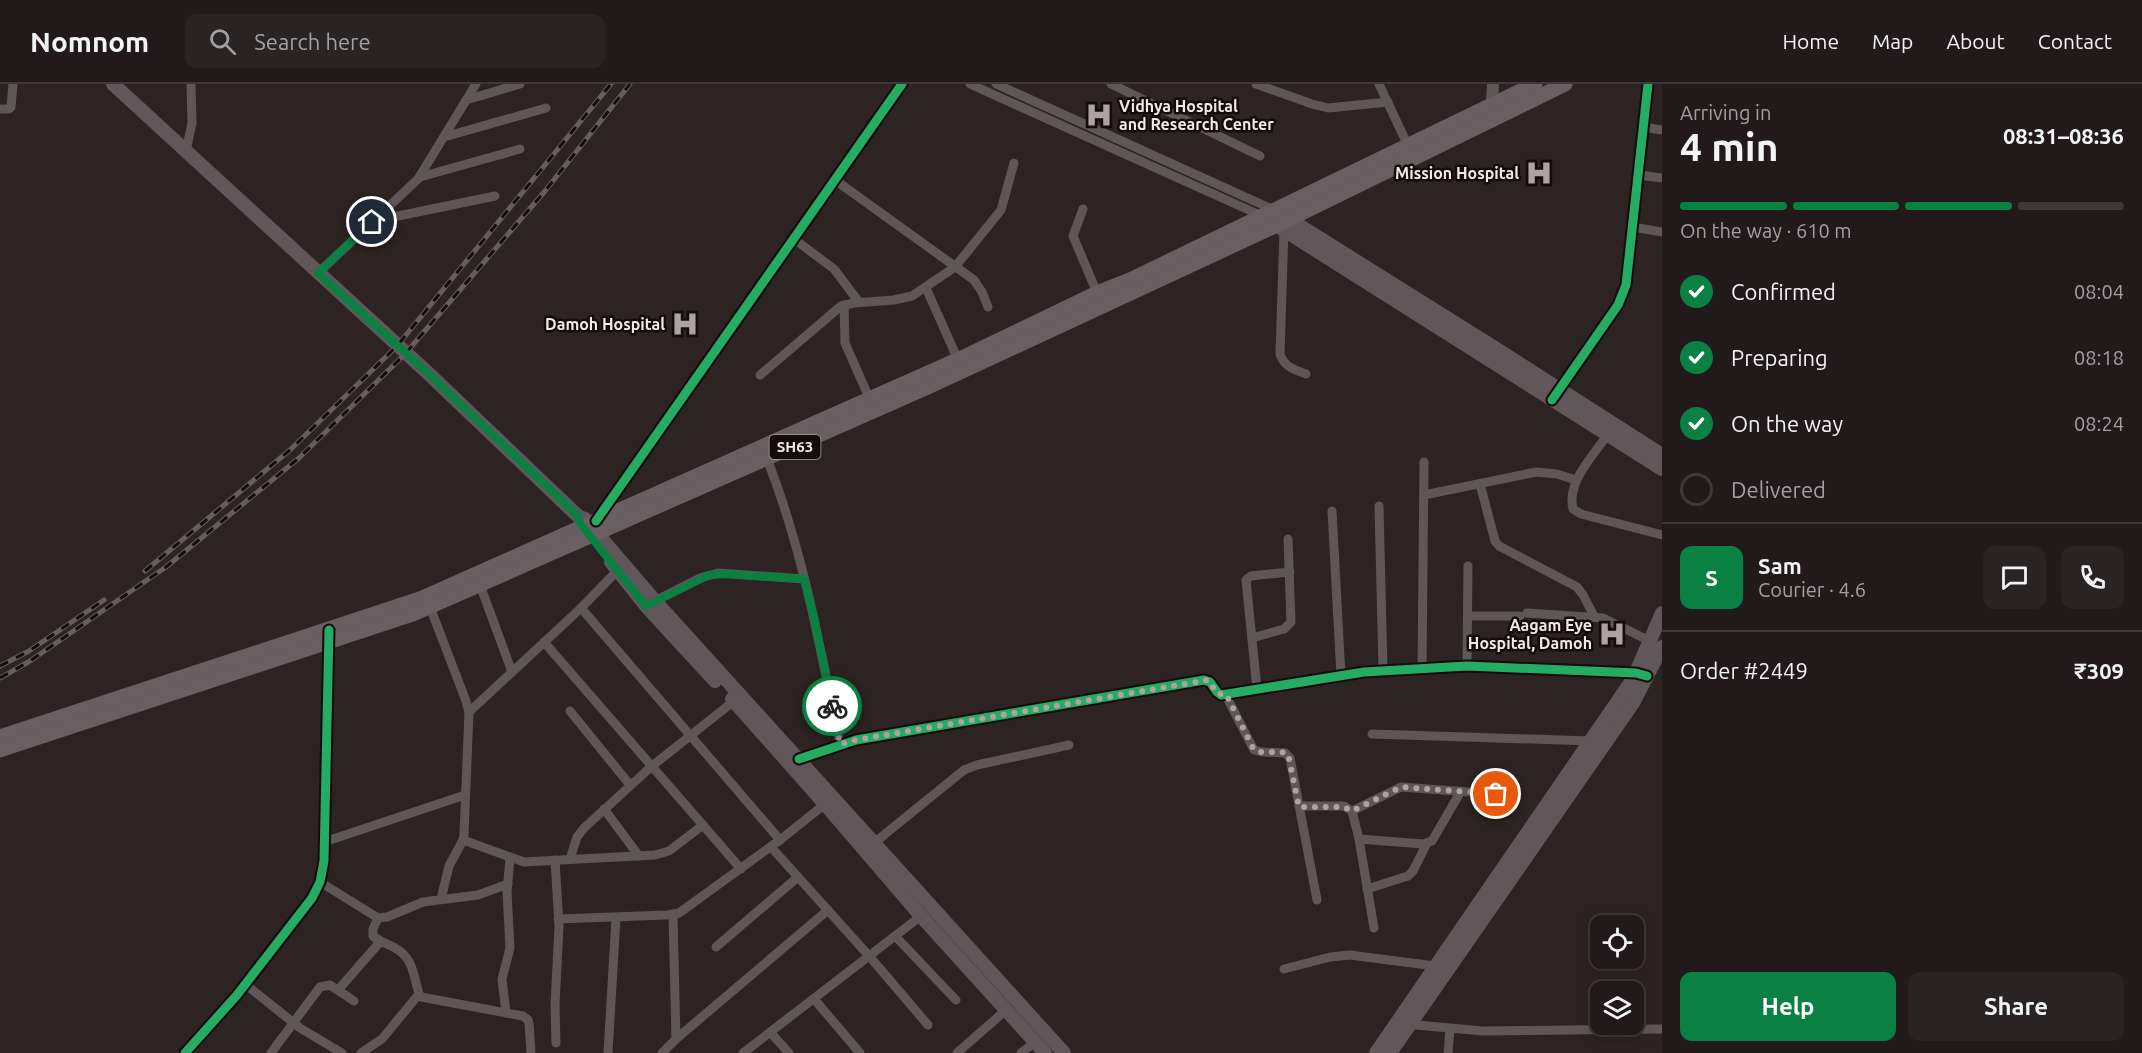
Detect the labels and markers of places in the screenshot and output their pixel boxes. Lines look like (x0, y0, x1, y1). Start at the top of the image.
place label: Vidhya Hospital and Research Center (1119, 97, 1274, 133)
hospital icon: Vidhya Hospital and Research Center (1084, 100, 1114, 130)
hospital icon: Mission Hospital (1524, 158, 1554, 188)
place label: Mission Hospital (1395, 164, 1519, 182)
pin (346, 196, 397, 247)
hospital icon: Damoh Hospital (670, 309, 700, 339)
place label: Damoh Hospital (545, 315, 665, 333)
place label: Aagam Eye Hospital, Damoh (1468, 616, 1592, 652)
hospital icon: Aagam Eye Hospital, Damoh (1597, 619, 1627, 649)
pin (1470, 768, 1521, 819)

